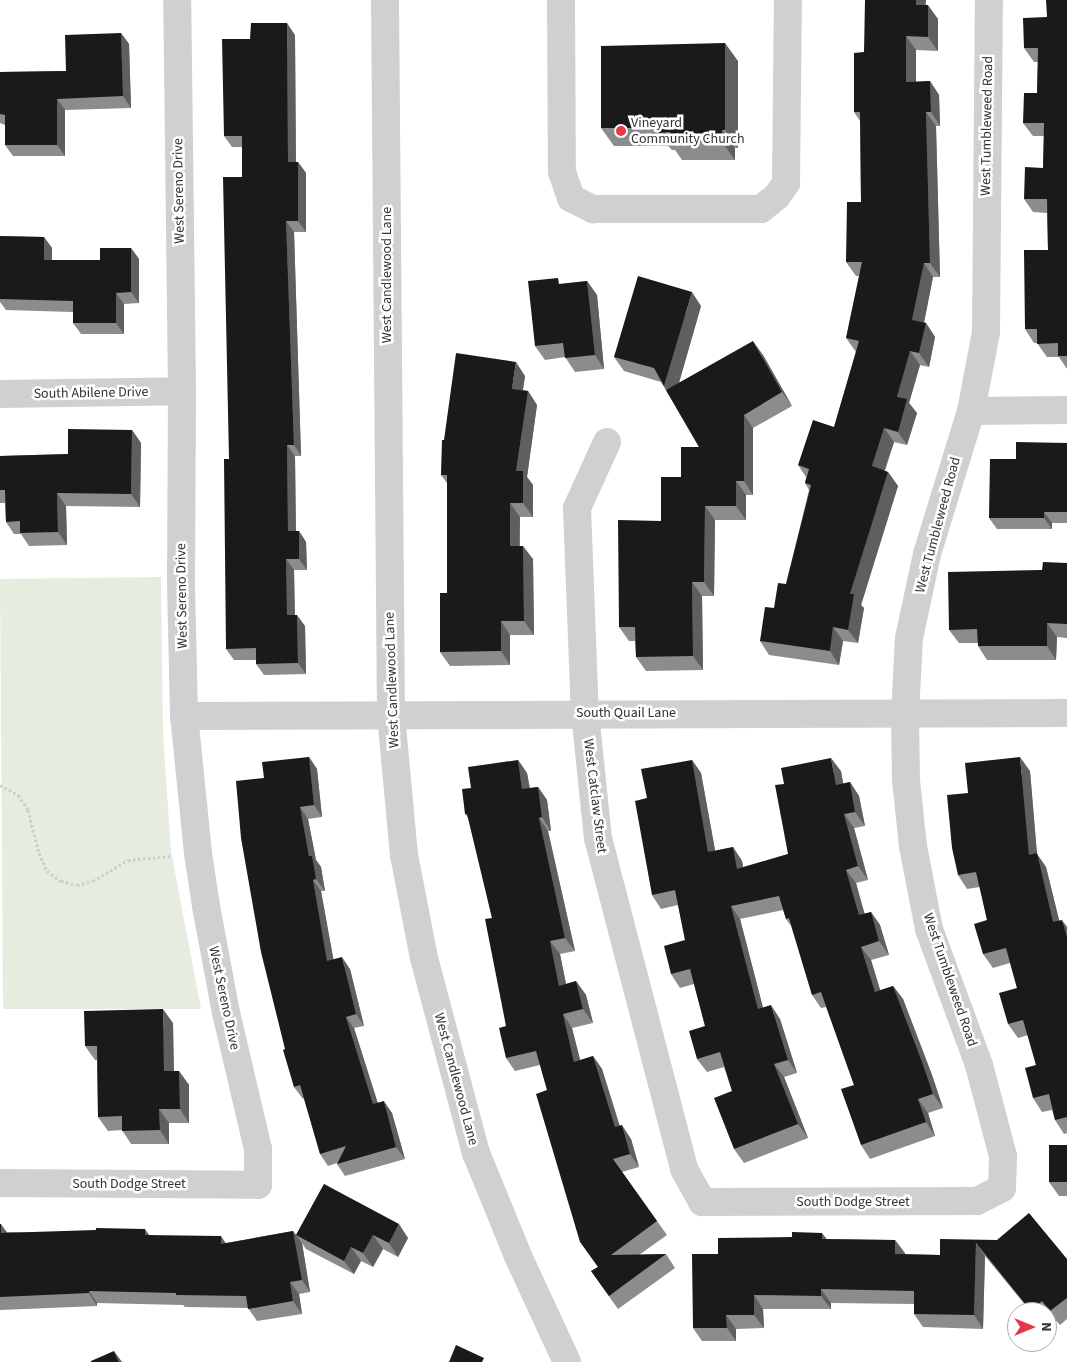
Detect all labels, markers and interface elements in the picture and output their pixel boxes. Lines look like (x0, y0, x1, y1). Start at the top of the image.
street label: West Tumbleweed Road (977, 56, 997, 196)
place label: Vineyard Community Church (631, 115, 745, 148)
marker: Vineyard Community Church (615, 125, 627, 137)
street label: West Sereno Drive (170, 138, 188, 244)
street label: West Candlewood Lane (379, 207, 395, 343)
street label: South Abilene Drive (33, 384, 149, 402)
street label: West Tumbleweed Road (912, 455, 964, 595)
street label: West Sereno Drive (173, 543, 191, 649)
street label: West Candlewood Lane (381, 612, 403, 748)
street label: South Quail Lane (576, 705, 676, 721)
street label: West Catclaw Street (580, 738, 610, 854)
street label: West Tumbleweed Road (919, 911, 981, 1049)
street label: West Sereno Drive (205, 945, 243, 1051)
street label: West Candlewood Lane (430, 1011, 482, 1147)
street label: South Dodge Street (72, 1176, 186, 1192)
street label: South Dodge Street (796, 1194, 910, 1210)
north arrow (1007, 1302, 1057, 1352)
text: N (1036, 1322, 1056, 1332)

